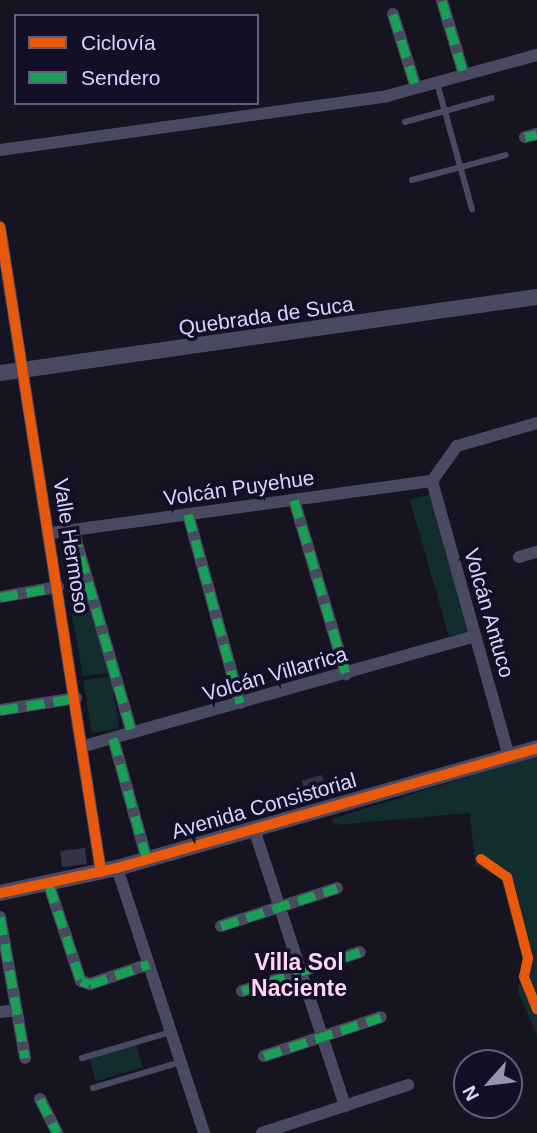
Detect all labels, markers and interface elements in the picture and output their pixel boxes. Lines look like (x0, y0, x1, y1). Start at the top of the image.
legend (14, 14, 259, 105)
text: Ciclovía (81, 31, 156, 54)
text: Sendero (81, 66, 160, 89)
street label: Quebrada de Suca (177, 291, 355, 341)
street label: Volcán Puyehue (162, 465, 316, 511)
street label: Valle Hermoso (48, 477, 94, 615)
street label: Volcán Antuco (458, 545, 520, 681)
street label: Volcán Villarrica (200, 641, 350, 707)
street label: Avenida Consistorial (169, 768, 359, 844)
district label: Villa Sol Naciente (251, 948, 347, 1002)
north arrow (453, 1049, 523, 1119)
text: N (458, 1082, 483, 1104)

